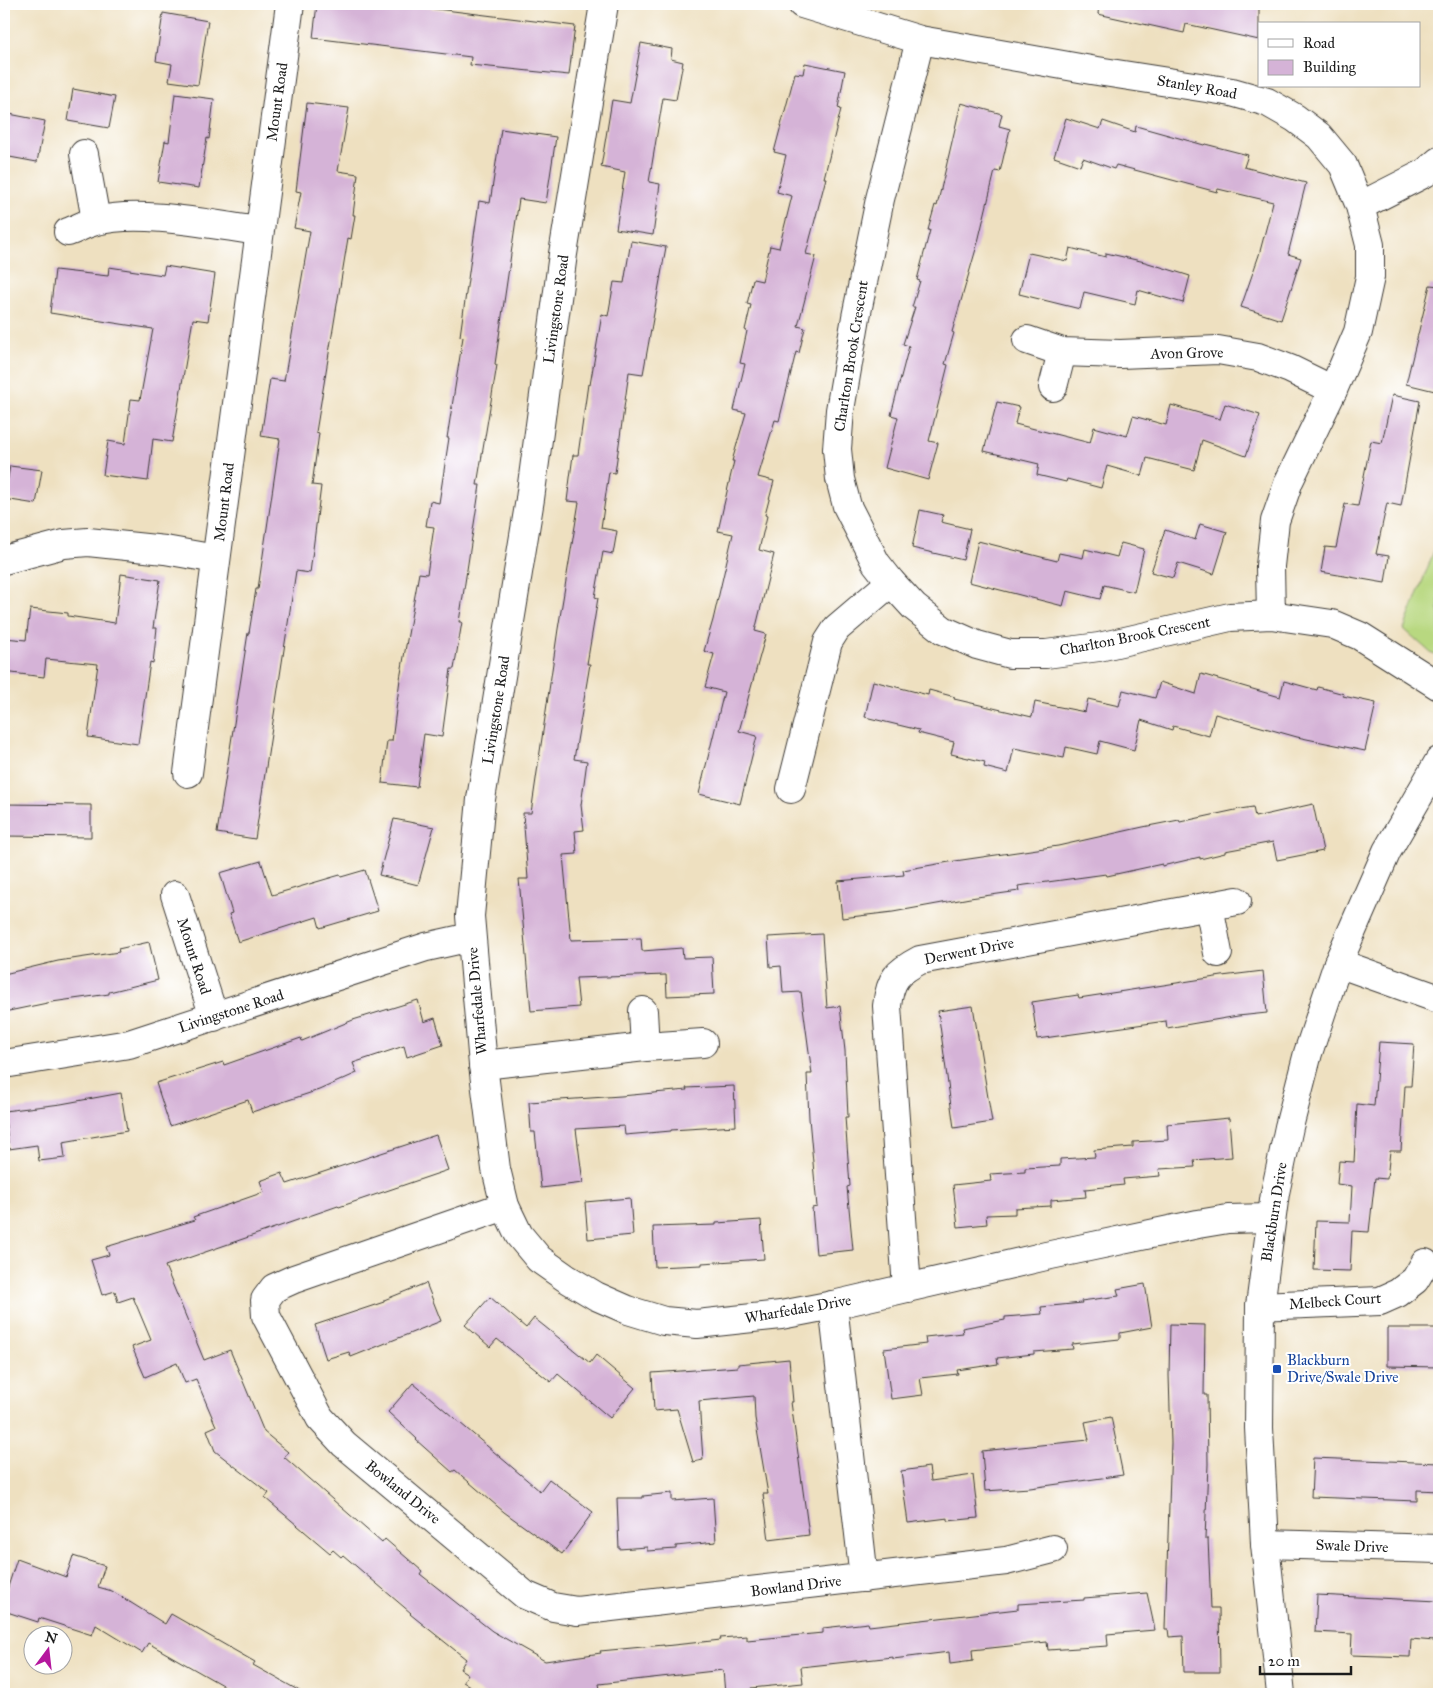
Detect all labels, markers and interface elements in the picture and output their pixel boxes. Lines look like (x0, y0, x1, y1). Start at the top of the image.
legend (1258, 22, 1420, 88)
text: Road (1303, 34, 1335, 52)
text: Building (1303, 58, 1357, 76)
street label: Mount Road (263, 61, 292, 143)
street label: Stanley Road (1156, 71, 1239, 103)
street label: Livingstone Road (539, 253, 573, 364)
street label: Charlton Brook Crescent (830, 278, 872, 433)
street label: Avon Grove (1149, 343, 1224, 363)
street label: Mount Road (210, 461, 238, 543)
street label: Charlton Brook Crescent (1058, 612, 1212, 659)
street label: Livingstone Road (479, 654, 514, 766)
street label: Mount Road (173, 915, 215, 997)
street label: Derwent Drive (923, 933, 1015, 969)
street label: Wharfedale Drive (463, 946, 491, 1056)
street label: Livingstone Road (176, 985, 286, 1036)
street label: Blackburn Drive (1257, 1161, 1291, 1263)
street label: Melbeck Court (1288, 1289, 1382, 1313)
street label: Wharfedale Drive (743, 1291, 853, 1327)
place label: Blackburn Drive/Swale Drive (1287, 1351, 1399, 1386)
marker: Blackburn Drive/Swale Drive (1271, 1363, 1283, 1375)
street label: Bowland Drive (362, 1456, 444, 1528)
street label: Swale Drive (1315, 1536, 1389, 1556)
street label: Bowland Drive (750, 1572, 842, 1600)
north arrow (22, 1626, 72, 1676)
text: N (43, 1628, 59, 1648)
scale bar (1260, 1643, 1352, 1675)
text: 20 m (1268, 1652, 1300, 1670)

